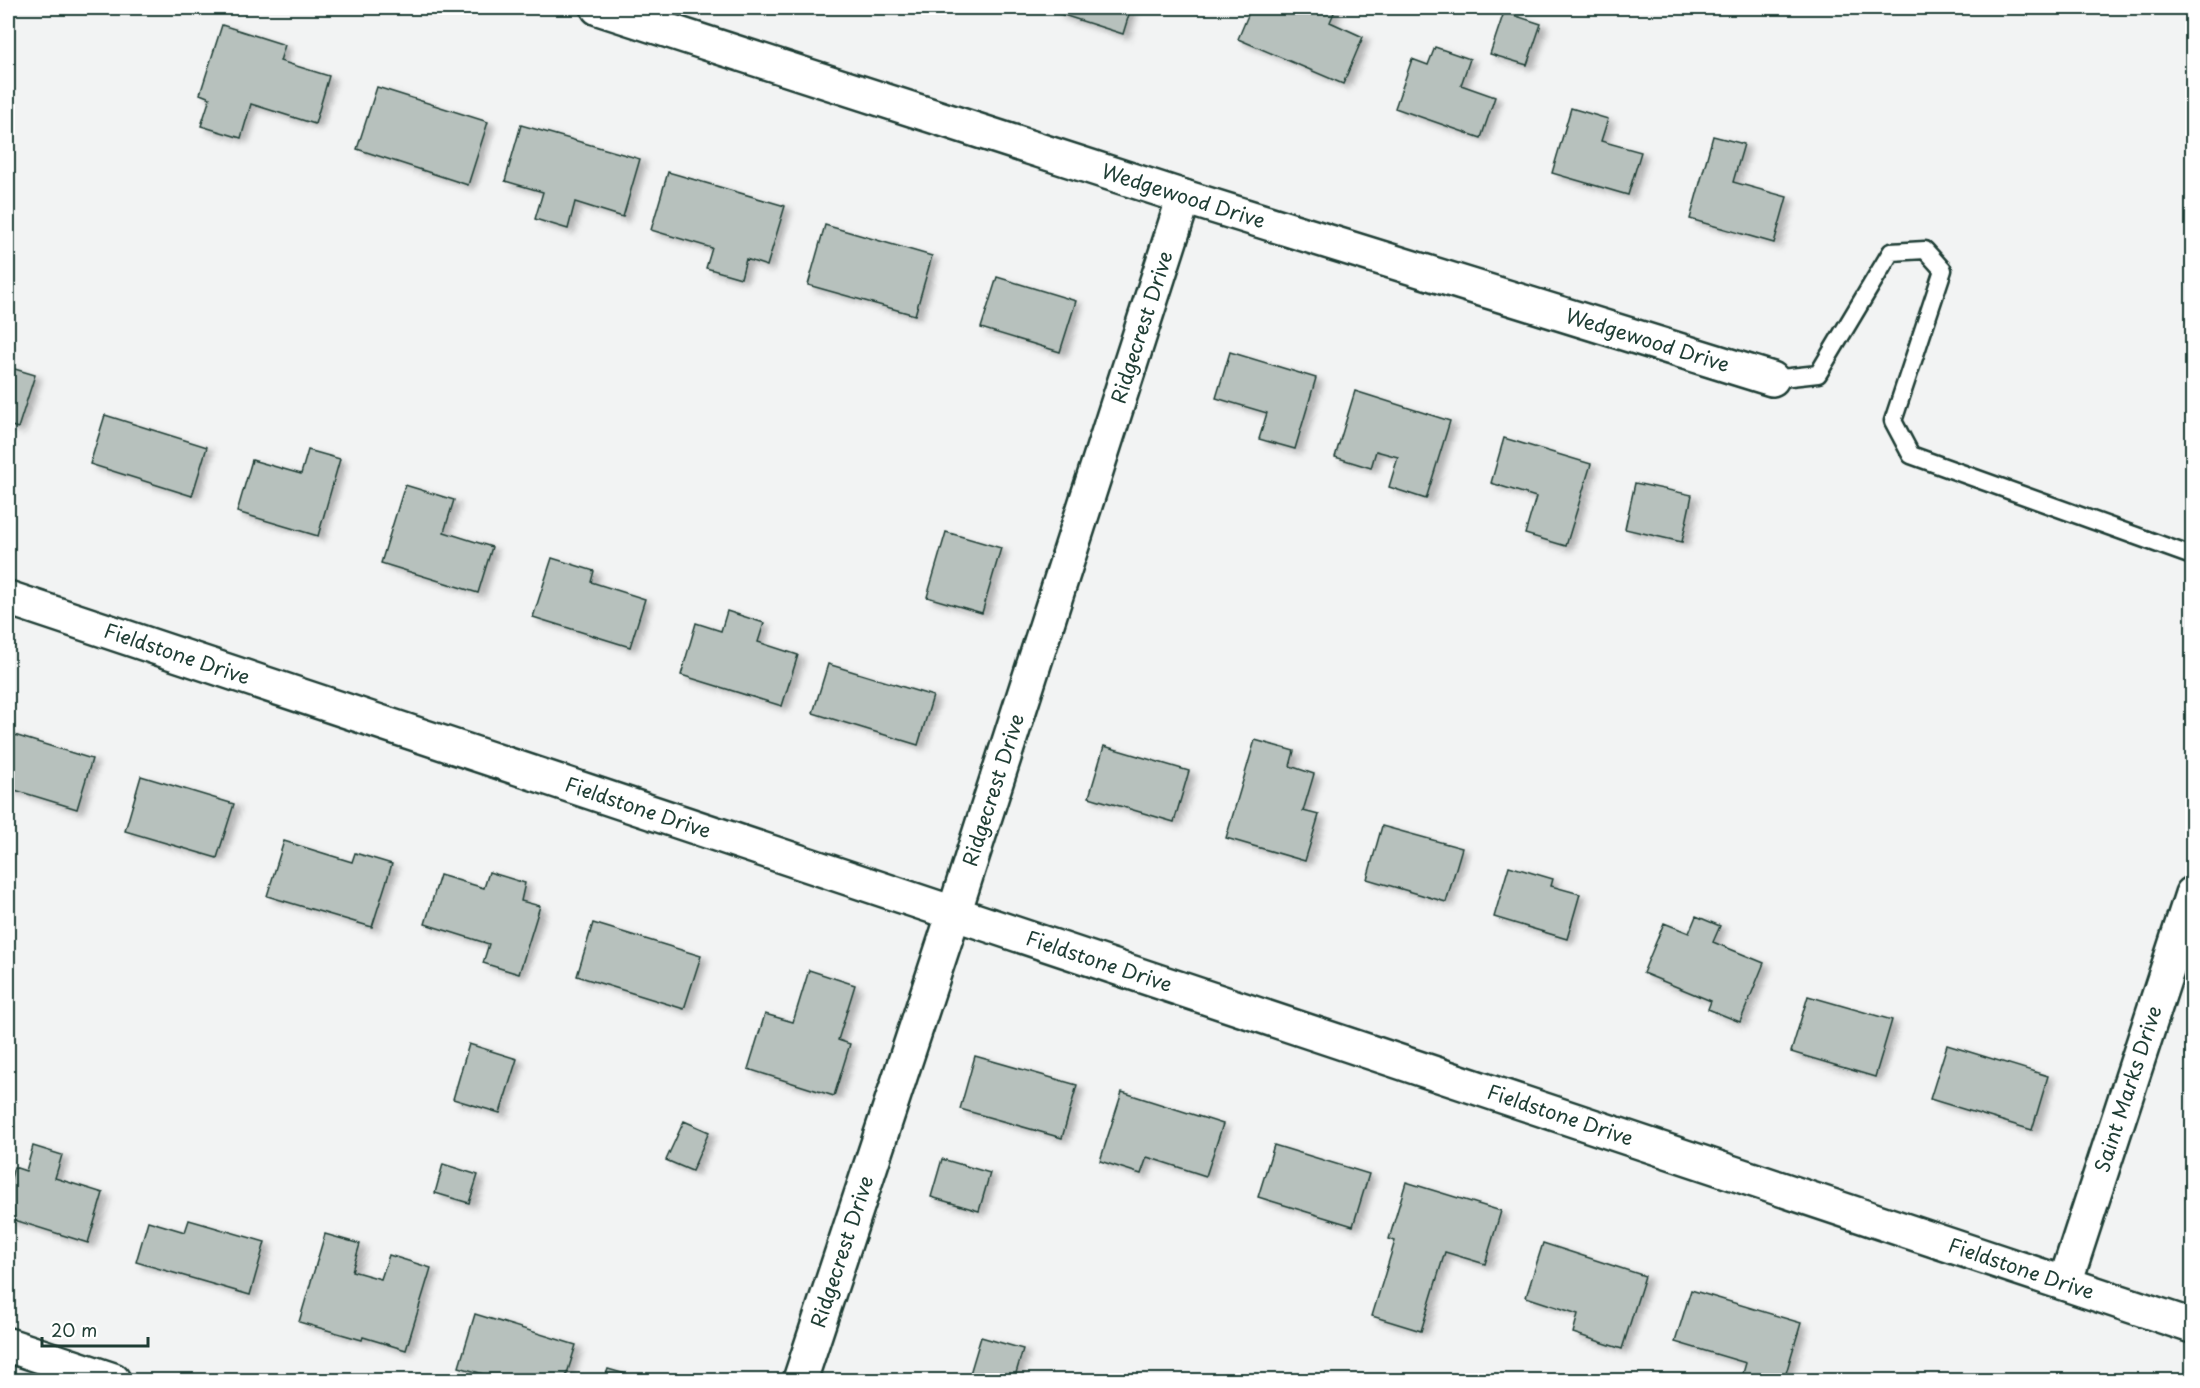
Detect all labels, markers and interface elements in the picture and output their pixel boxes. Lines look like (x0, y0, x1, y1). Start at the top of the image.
street label: Wedgewood Drive (1098, 155, 1269, 235)
street label: Ridgecrest Drive (1103, 247, 1180, 407)
street label: Wedgewood Drive (1562, 300, 1733, 379)
street label: Fieldstone Drive (100, 615, 254, 692)
street label: Ridgecrest Drive (954, 709, 1031, 870)
street label: Fieldstone Drive (561, 769, 715, 845)
street label: Fieldstone Drive (1022, 922, 1176, 999)
street label: Saint Marks Drive (2086, 1001, 2169, 1176)
street label: Fieldstone Drive (1483, 1076, 1637, 1153)
street label: Ridgecrest Drive (802, 1171, 880, 1332)
street label: Fieldstone Drive (1944, 1230, 2098, 1306)
scale bar (42, 1310, 148, 1348)
text: 20 m (51, 1316, 97, 1343)

